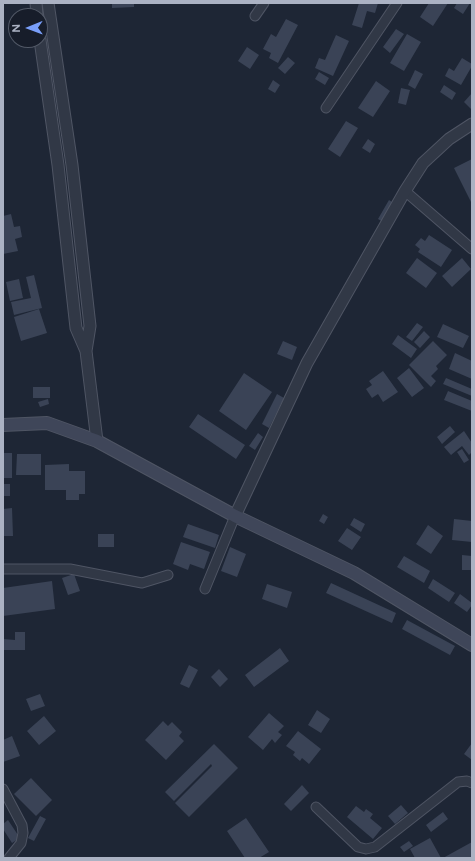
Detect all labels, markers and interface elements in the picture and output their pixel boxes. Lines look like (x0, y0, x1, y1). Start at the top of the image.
north arrow (8, 8, 48, 48)
text: N (10, 24, 23, 33)

